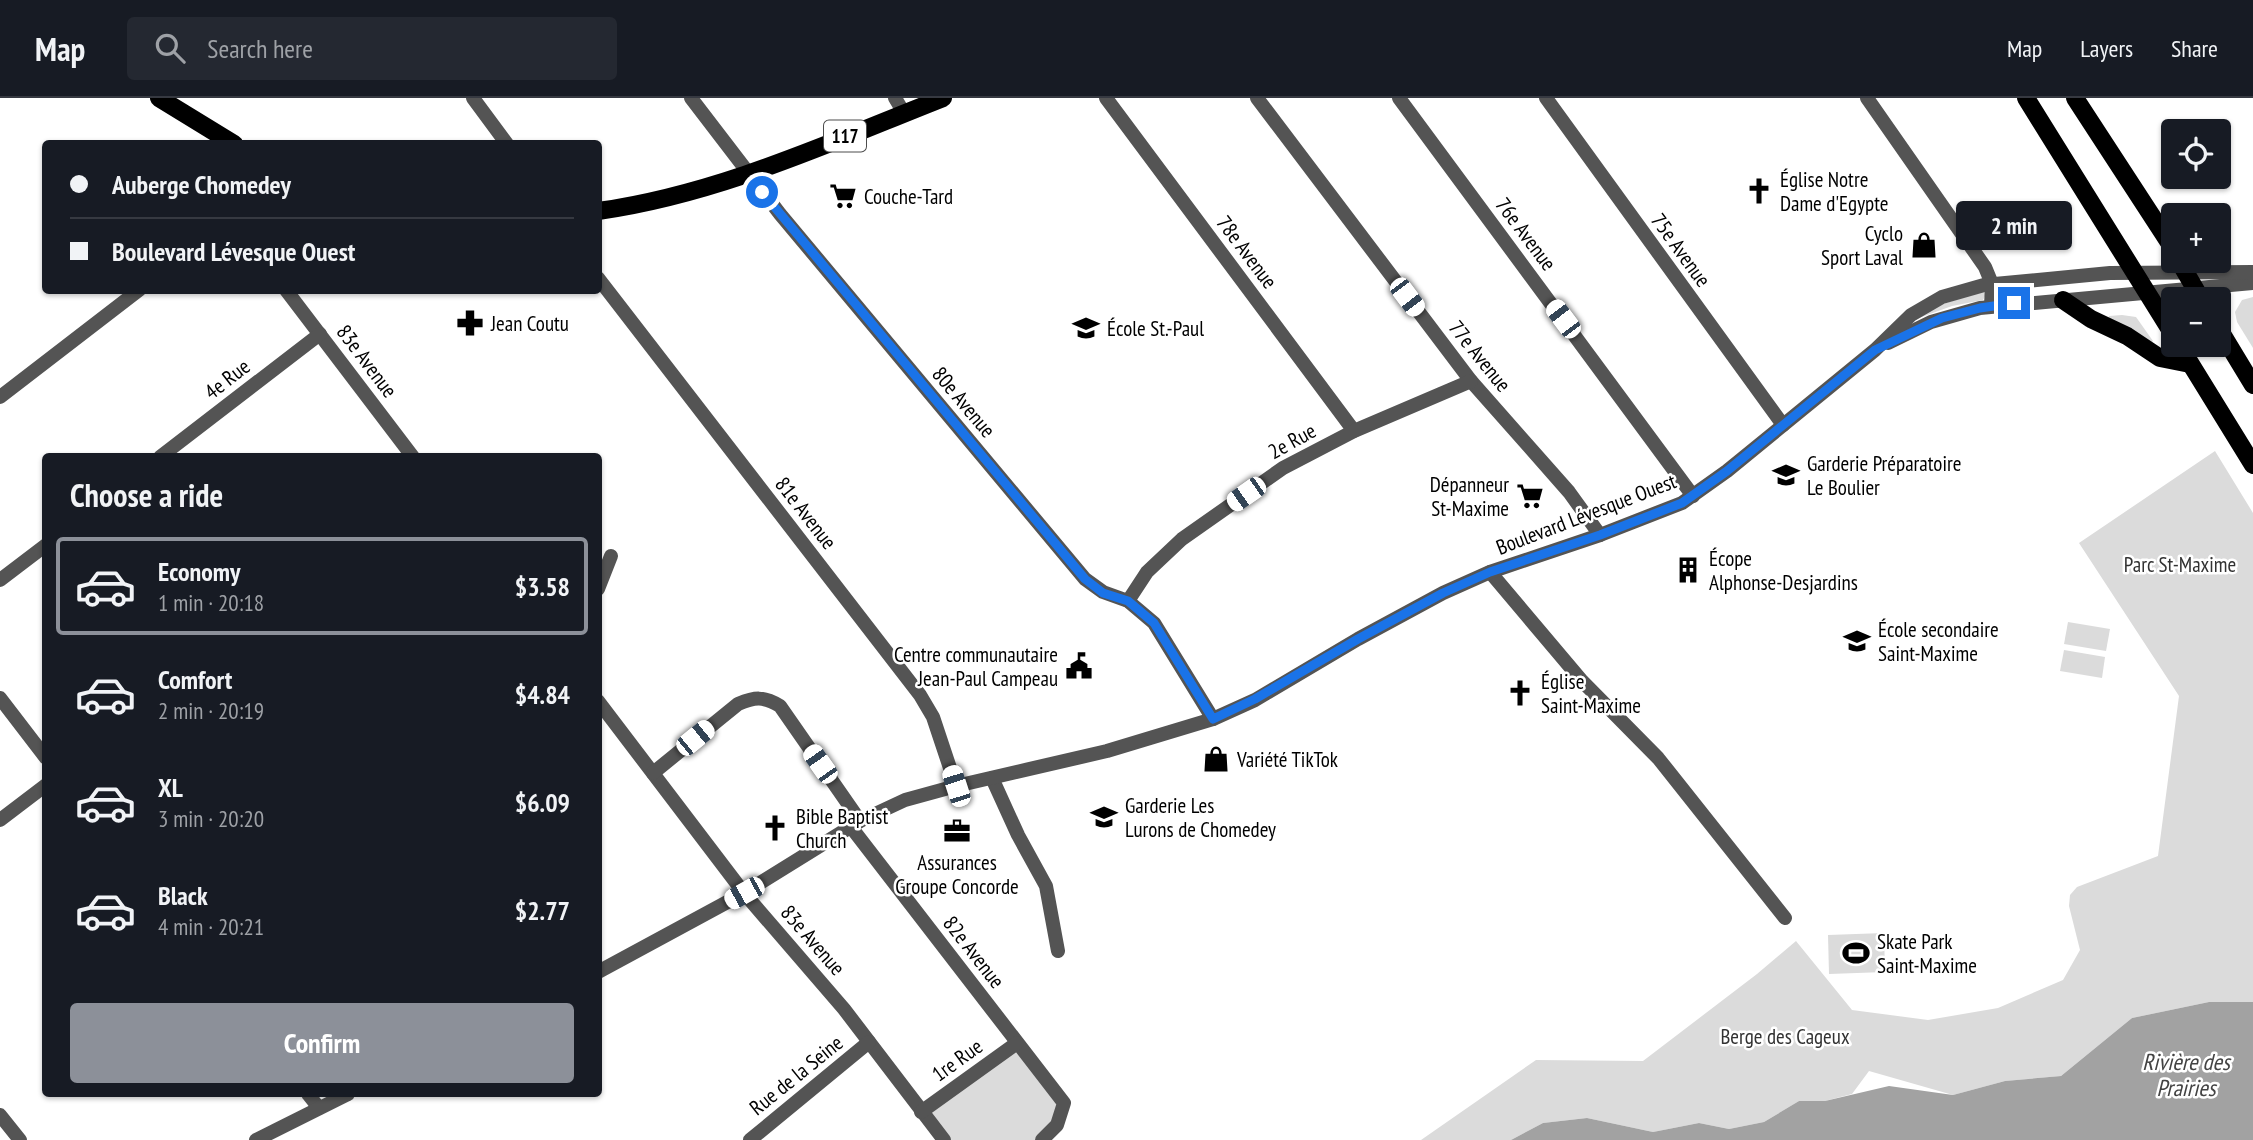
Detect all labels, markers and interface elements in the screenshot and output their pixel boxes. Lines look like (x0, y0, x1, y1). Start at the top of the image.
search box (127, 17, 617, 80)
text: Map (35, 27, 85, 70)
icon: search (151, 29, 189, 67)
text: Search here (207, 32, 313, 65)
text: Map (2007, 33, 2042, 64)
text: Layers (2080, 33, 2133, 64)
text: Share (2171, 33, 2218, 64)
map controls (2161, 119, 2231, 357)
button: locate (2161, 119, 2231, 189)
road number: 117 (824, 120, 866, 152)
place label: Église Notre Dame d'Egypte (1780, 166, 1889, 217)
text: Auberge Chomedey (112, 168, 291, 201)
route start (746, 176, 778, 208)
church icon: Église Notre Dame d'Egypte (1744, 176, 1774, 206)
supermarket icon: Couche-Tard (828, 181, 858, 211)
place label: Couche-Tard (864, 183, 953, 210)
street label: 76e Avenue (1490, 192, 1562, 276)
callout: 2 min (1956, 202, 2072, 250)
button: + (2161, 203, 2231, 273)
street label: 75e Avenue (1645, 208, 1717, 292)
street label: 78e Avenue (1211, 210, 1283, 294)
text: 2 min (1991, 211, 2037, 240)
place label: Cyclo Sport Laval (1821, 220, 1903, 271)
shop icon: Cyclo Sport Laval (1909, 230, 1939, 260)
text: Boulevard Lévesque Ouest (112, 235, 355, 268)
car (1386, 274, 1429, 320)
route end (1998, 287, 2030, 319)
button: − (2161, 287, 2231, 357)
car (1542, 296, 1585, 342)
pharmacy icon: Jean Coutu (455, 308, 485, 338)
place label: Jean Coutu (490, 310, 569, 337)
school or university icon: École St.-Paul (1071, 313, 1101, 343)
place label: École St.-Paul (1107, 315, 1204, 342)
street label: 77e Avenue (1443, 315, 1517, 397)
street label: 83e Avenue (331, 319, 403, 403)
street label: 4e Rue (199, 353, 255, 405)
street label: 80e Avenue (926, 361, 1002, 443)
street label: 2e Rue (1263, 417, 1321, 465)
place label: Garderie Préparatoire Le Boulier (1807, 450, 1961, 501)
school or university icon: Garderie Préparatoire Le Boulier (1771, 460, 1801, 490)
street label: Boulevard Lévesque Ouest (1492, 467, 1680, 561)
street label: 81e Avenue (769, 471, 843, 555)
place label: Dépanneur St-Maxime (1430, 471, 1509, 522)
car (1223, 473, 1270, 515)
text: Choose a ride (70, 474, 223, 516)
supermarket icon: Dépanneur St-Maxime (1515, 481, 1545, 511)
place label: Écope Alphonse-Desjardins (1709, 545, 1858, 596)
park label: Parc St-Maxime (2124, 551, 2236, 578)
icon: car (74, 555, 137, 618)
text: Economy (158, 555, 240, 588)
building icon: Écope Alphonse-Desjardins (1673, 555, 1703, 585)
text: $3.58 (515, 570, 570, 603)
text: 1 min · 20:18 (158, 588, 264, 617)
place label: École secondaire Saint-Maxime (1878, 616, 1999, 667)
school or university icon: École secondaire Saint-Maxime (1842, 626, 1872, 656)
place label: Centre communautaire Jean-Paul Campeau (894, 641, 1058, 692)
public building icon: Centre communautaire Jean-Paul Campeau (1064, 651, 1094, 681)
icon: car (74, 663, 137, 726)
text: Comfort (158, 663, 232, 696)
place label: Église Saint-Maxime (1541, 668, 1641, 719)
text: $4.84 (515, 678, 570, 711)
church icon: Église Saint-Maxime (1505, 678, 1535, 708)
text: 2 min · 20:19 (158, 696, 264, 725)
car (673, 717, 718, 759)
car (800, 741, 841, 787)
shop icon: Variété TikTok (1201, 744, 1231, 774)
place label: Variété TikTok (1236, 746, 1338, 773)
car (940, 763, 973, 809)
icon: car (74, 771, 137, 834)
text: XL (158, 771, 183, 804)
text: $6.09 (515, 786, 570, 819)
place label: Garderie Les Lurons de Chomedey (1125, 792, 1276, 843)
school or university icon: Garderie Les Lurons de Chomedey (1089, 802, 1119, 832)
place label: Bible Baptist Church (796, 803, 888, 854)
text: 3 min · 20:20 (158, 804, 264, 833)
church icon: Bible Baptist Church (760, 813, 790, 843)
office icon: Assurances Groupe Concorde (942, 816, 972, 846)
place label: Assurances Groupe Concorde (895, 849, 1019, 900)
car (721, 874, 768, 912)
icon: car (74, 879, 137, 942)
text: Black (158, 879, 208, 912)
text: $2.77 (515, 894, 570, 927)
street label: 83e Avenue (775, 899, 851, 981)
street label: 82e Avenue (937, 910, 1011, 994)
text: 4 min · 20:21 (158, 912, 264, 941)
place label: Skate Park Saint-Maxime (1877, 928, 1977, 979)
sports icon: Skate Park Saint-Maxime (1841, 938, 1871, 968)
button: Confirm (70, 1003, 574, 1083)
park label: Berge des Cageux (1720, 1023, 1850, 1050)
street label: Rue de la Seine (744, 1029, 848, 1121)
street label: 1re Rue (926, 1033, 988, 1087)
water label: Rivière des Prairies (2142, 1047, 2232, 1102)

